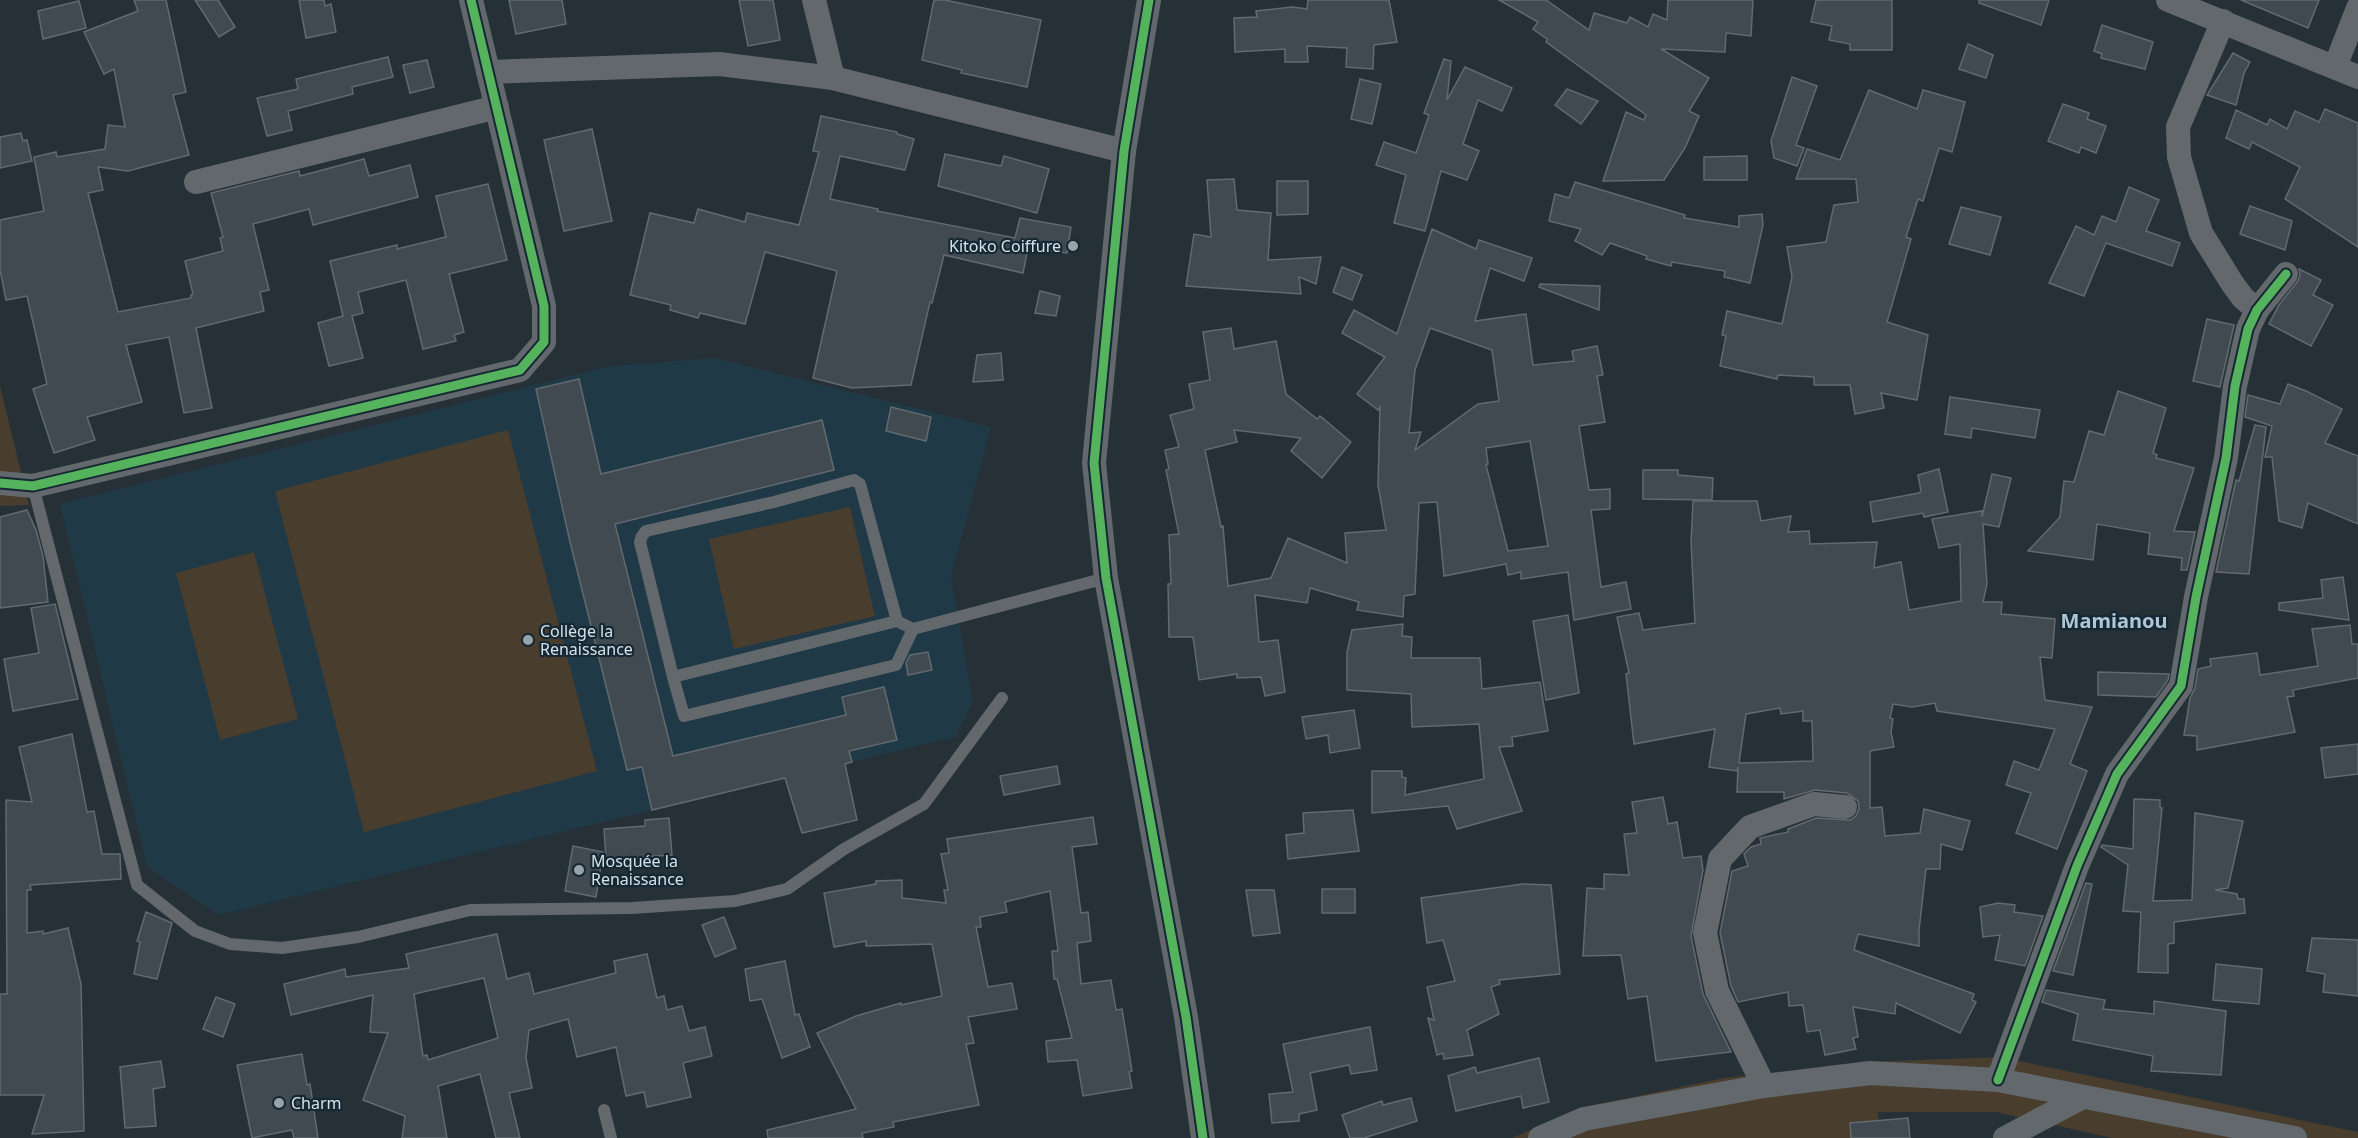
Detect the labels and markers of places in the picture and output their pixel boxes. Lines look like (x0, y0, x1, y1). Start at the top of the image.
place label: Kitoko Coiffure (949, 235, 1061, 257)
marker: Kitoko Coiffure (1066, 239, 1080, 253)
place label: Collège la Renaissance (540, 620, 633, 660)
marker: Collège la Renaissance (521, 633, 535, 647)
place label: Mosquée la Renaissance (591, 850, 684, 890)
marker: Mosquée la Renaissance (572, 863, 586, 877)
place label: Charm (291, 1092, 342, 1114)
marker: Charm (272, 1096, 286, 1110)

